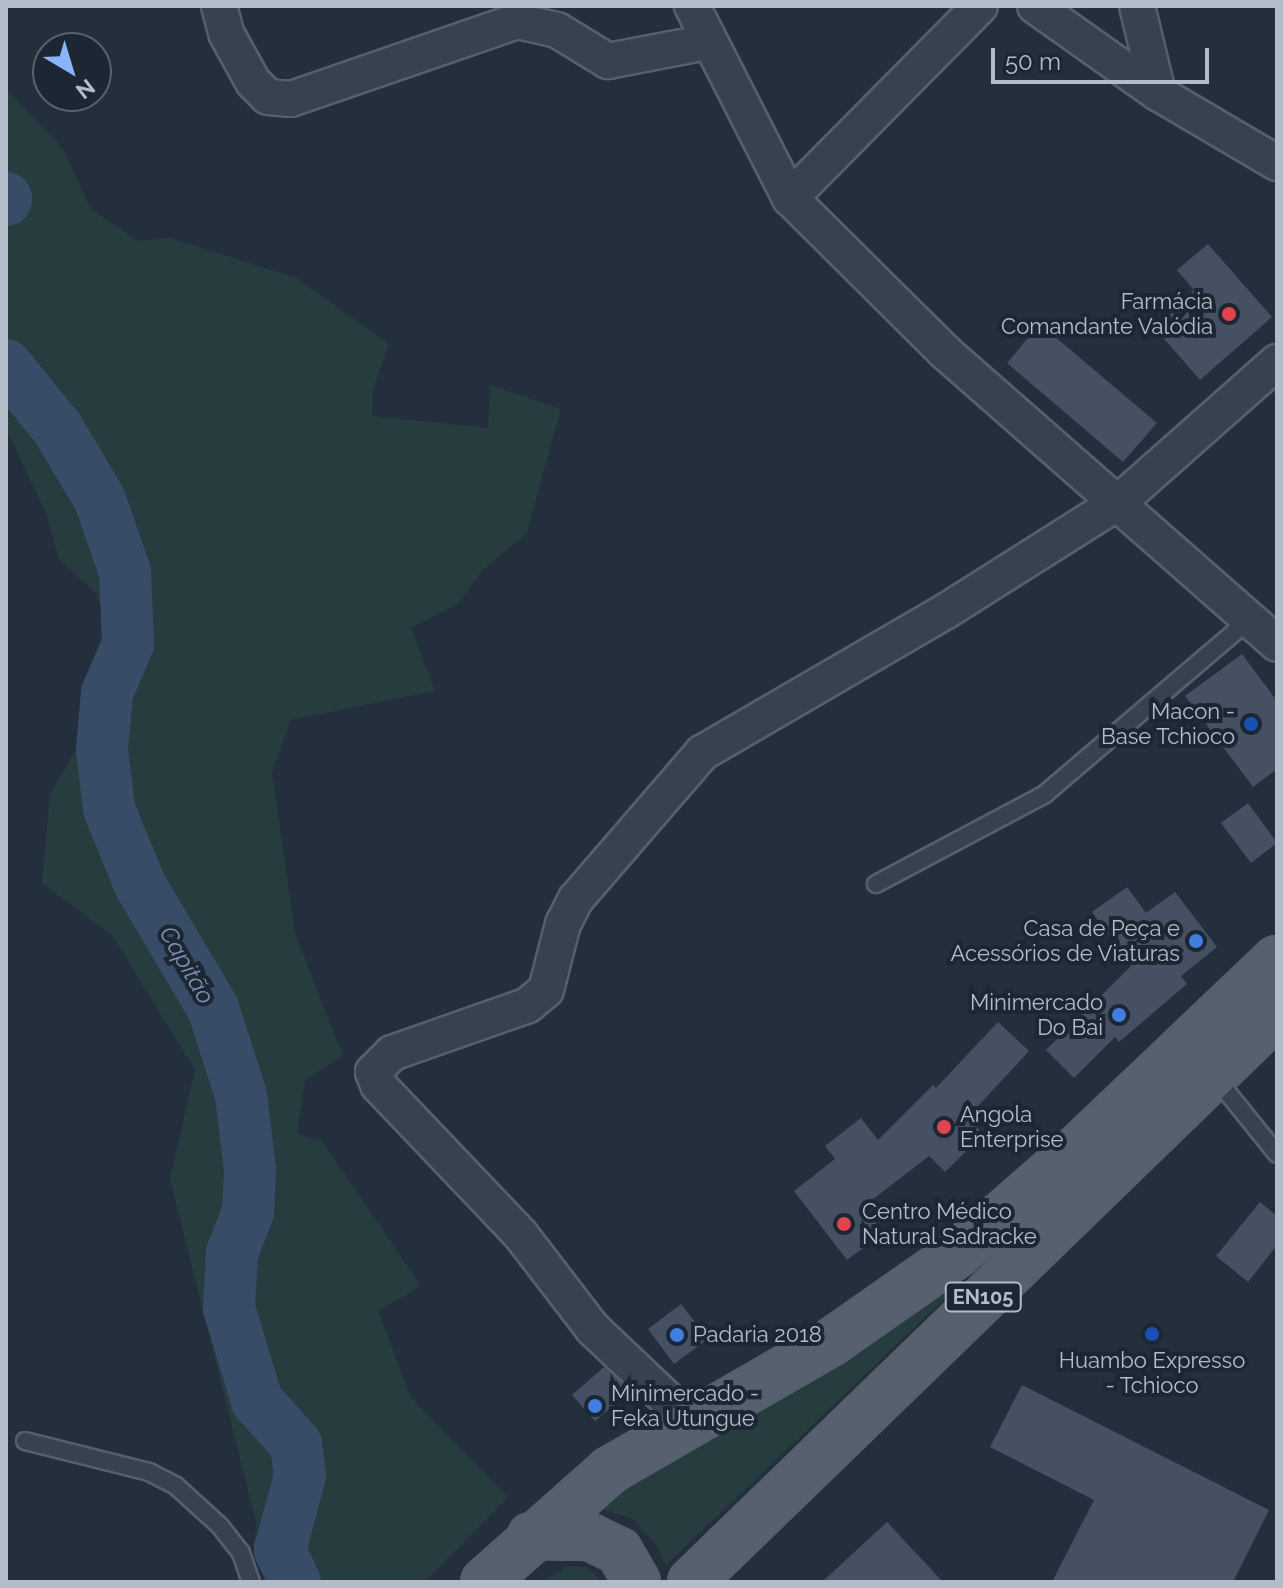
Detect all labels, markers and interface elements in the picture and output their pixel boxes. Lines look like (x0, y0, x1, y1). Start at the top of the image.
north arrow (32, 32, 112, 112)
scale bar (995, 32, 1213, 82)
text: 50 m (1005, 47, 1061, 76)
text: N (71, 74, 100, 105)
place label: Farmácia Comandante Valódia (1000, 288, 1213, 340)
marker: Farmácia Comandante Valódia (1220, 305, 1238, 323)
place label: Macon - Base Tchioco (1100, 698, 1235, 750)
marker: Macon - Base Tchioco (1242, 715, 1260, 733)
place label: Casa de Peça e Acessórios de Viaturas (950, 915, 1180, 966)
water label: Capitão (153, 921, 221, 1009)
marker: Casa de Peça e Acessórios de Viaturas (1187, 932, 1205, 950)
place label: Minimercado Do Bai (970, 989, 1103, 1040)
marker: Minimercado Do Bai (1110, 1006, 1128, 1024)
place label: Angola Enterprise (960, 1101, 1063, 1152)
marker: Angola Enterprise (935, 1118, 953, 1136)
place label: Centro Médico Natural Sadracke (862, 1198, 1037, 1250)
marker: Centro Médico Natural Sadracke (833, 1213, 855, 1235)
road number: EN105 (943, 1281, 1023, 1313)
place label: Padaria 2018 (693, 1322, 822, 1348)
marker: Huambo Expresso - Tchioco (1143, 1325, 1161, 1343)
marker: Padaria 2018 (668, 1326, 686, 1344)
place label: Huambo Expresso - Tchioco (1059, 1347, 1245, 1398)
place label: Minimercado - Feka Utungue (611, 1380, 759, 1432)
marker: Minimercado - Feka Utungue (586, 1397, 604, 1415)

